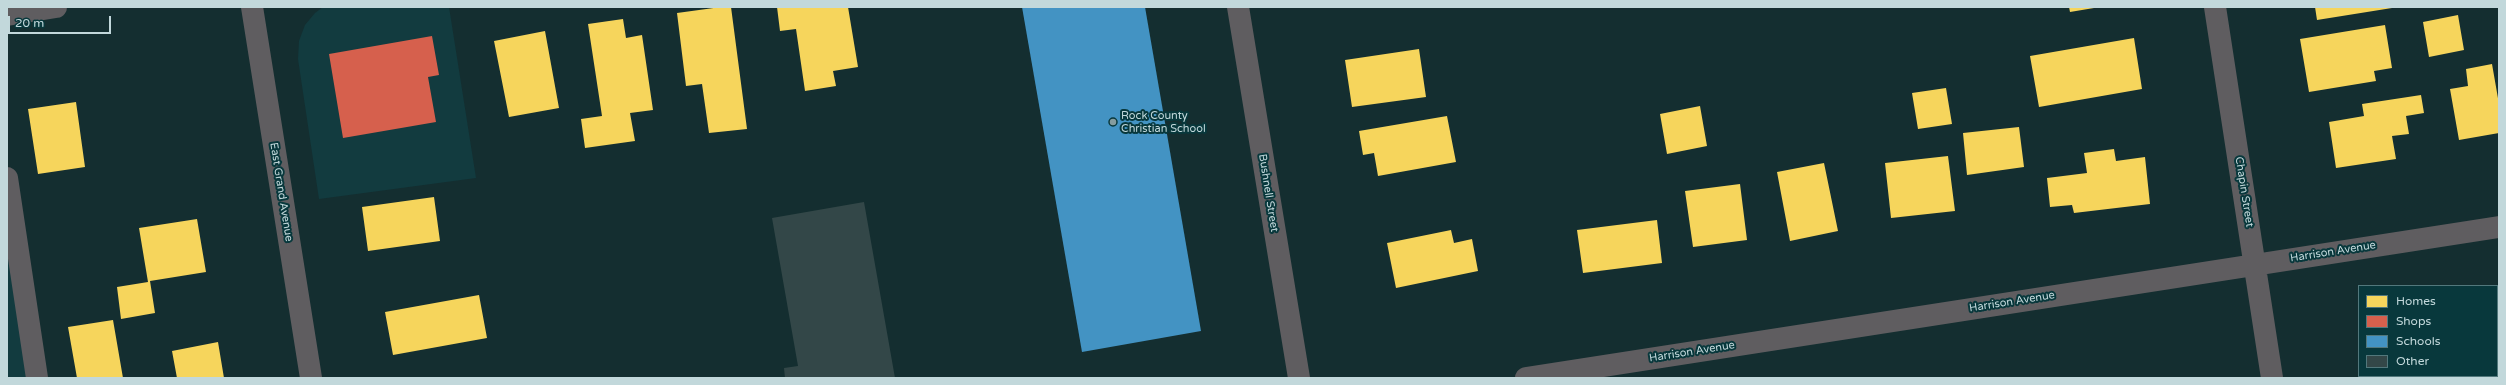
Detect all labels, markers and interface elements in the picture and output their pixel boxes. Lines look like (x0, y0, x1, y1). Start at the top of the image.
scale bar (10, 8, 113, 34)
text: 20 m (15, 16, 44, 30)
place label: Rock County Christian School (1121, 109, 1206, 135)
marker: Rock County Christian School (1108, 117, 1118, 127)
street label: East Grand Avenue (267, 142, 295, 242)
street label: Bushnell Street (1255, 153, 1281, 233)
street label: Chapin Street (2232, 156, 2256, 228)
street label: Harrison Avenue (2289, 239, 2377, 265)
legend (2358, 285, 2498, 377)
street label: Harrison Avenue (1968, 289, 2056, 315)
text: Homes (2396, 294, 2436, 308)
text: Shops (2396, 314, 2431, 328)
text: Schools (2396, 334, 2440, 348)
street label: Harrison Avenue (1648, 339, 1736, 365)
text: Other (2396, 354, 2429, 368)

